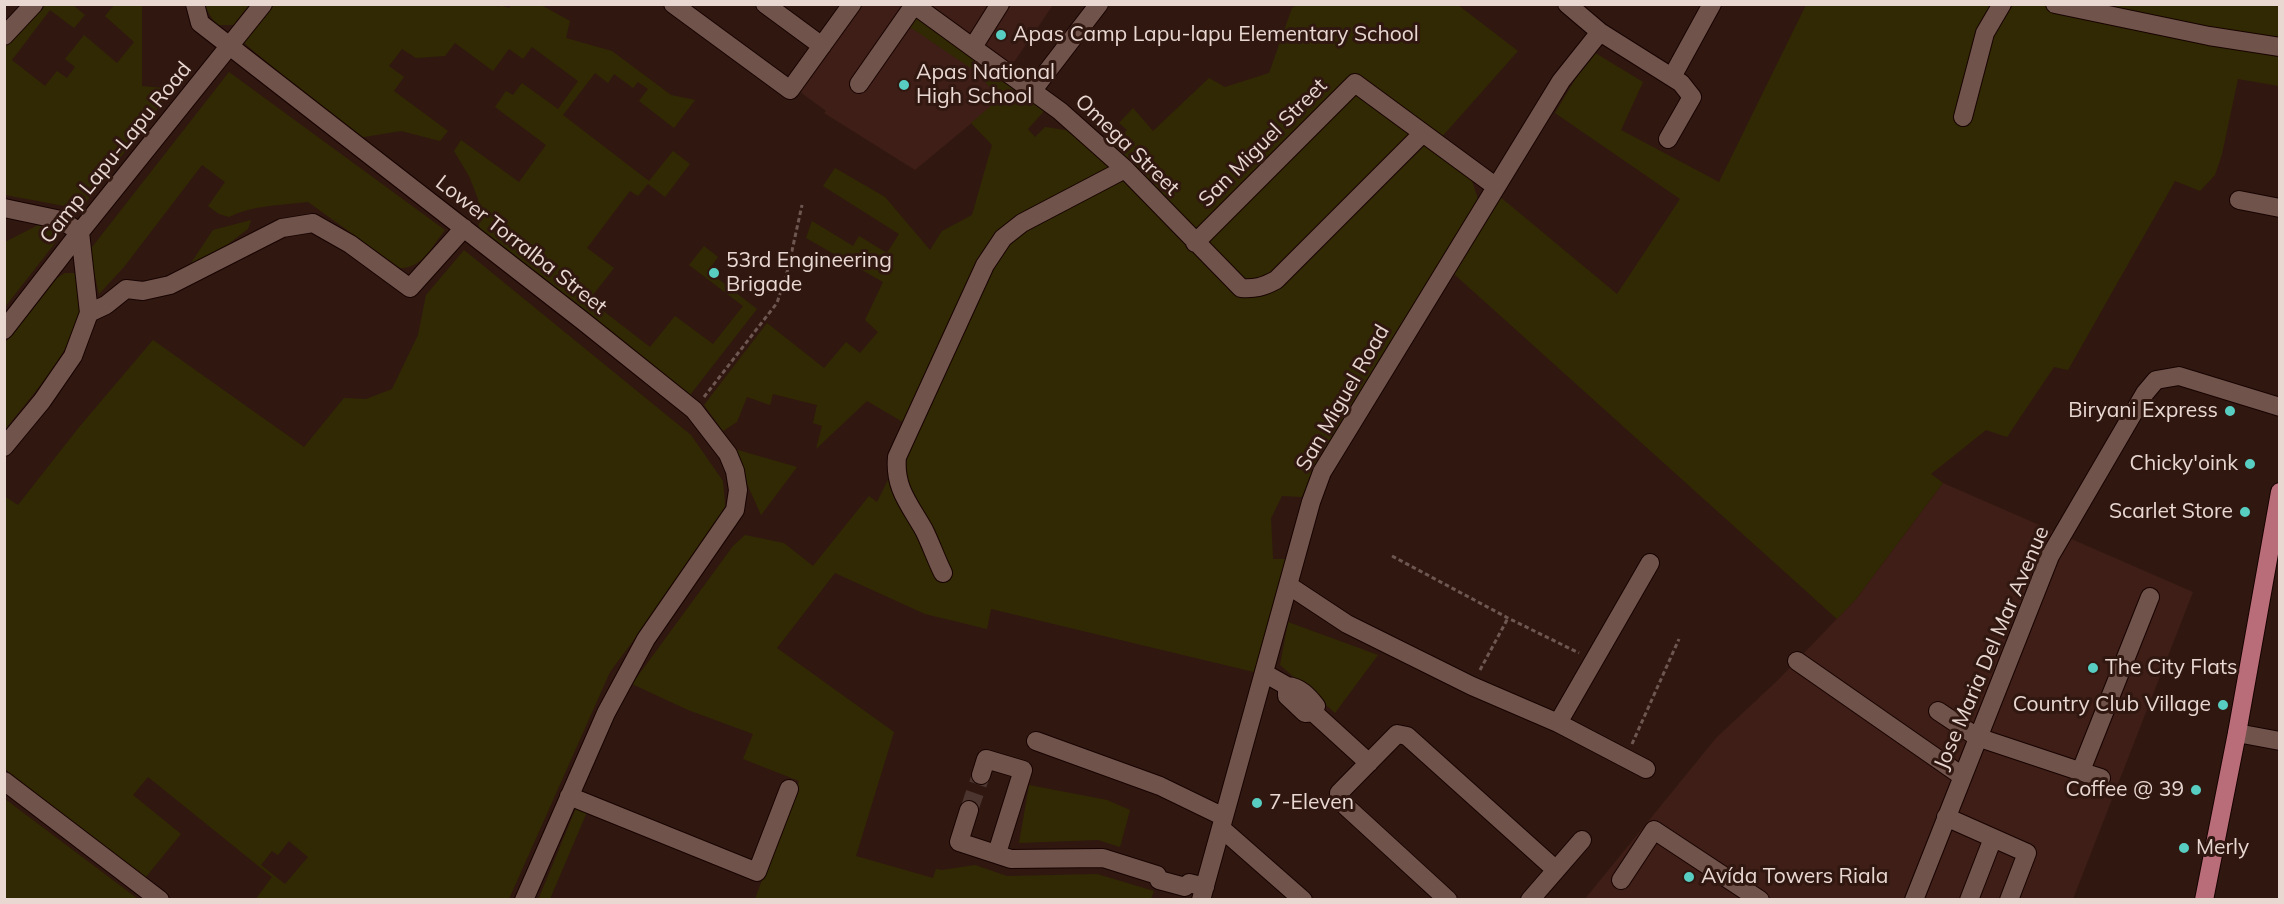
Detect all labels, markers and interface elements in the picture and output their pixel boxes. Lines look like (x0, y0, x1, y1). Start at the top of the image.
place label: Apas Camp Lapu-lapu Elementary School (1013, 22, 1419, 48)
marker: Apas Camp Lapu-lapu Elementary School (994, 28, 1008, 42)
street label: Camp Lapu-Lapu Road (35, 57, 197, 249)
place label: Apas National High School (916, 60, 1055, 110)
street label: San Miguel Street (1194, 74, 1332, 212)
marker: Apas National High School (897, 78, 911, 92)
street label: Omega Street (1070, 89, 1184, 201)
street label: Lower Torralba Street (430, 170, 612, 320)
place label: 53rd Engineering Brigade (726, 248, 892, 298)
marker: 53rd Engineering Brigade (707, 266, 721, 280)
street label: San Miguel Road (1291, 320, 1395, 476)
place label: Biryani Express (2068, 398, 2218, 424)
marker: Biryani Express (2223, 404, 2237, 418)
place label: Chicky'oink (2130, 451, 2238, 477)
marker: Chicky'oink (2243, 457, 2257, 471)
place label: Scarlet Store (2109, 499, 2233, 525)
marker: Scarlet Store (2238, 505, 2252, 519)
street label: Jose Maria Del Mar Avenue (1929, 522, 2055, 774)
place label: The City Flats (2105, 655, 2238, 681)
marker: The City Flats (2086, 661, 2100, 675)
place label: Country Club Village (2013, 692, 2211, 718)
marker: Country Club Village (2216, 698, 2230, 712)
place label: Coffee @ 39 (2066, 777, 2184, 803)
marker: Coffee @ 39 (2189, 783, 2203, 797)
place label: 7-Eleven (1269, 790, 1354, 816)
marker: 7-Eleven (1250, 796, 1264, 810)
place label: Merly (2196, 835, 2249, 861)
marker: Merly (2177, 841, 2191, 855)
place label: Avída Towers Riala (1701, 864, 1888, 890)
marker: Avída Towers Riala (1682, 870, 1696, 884)

